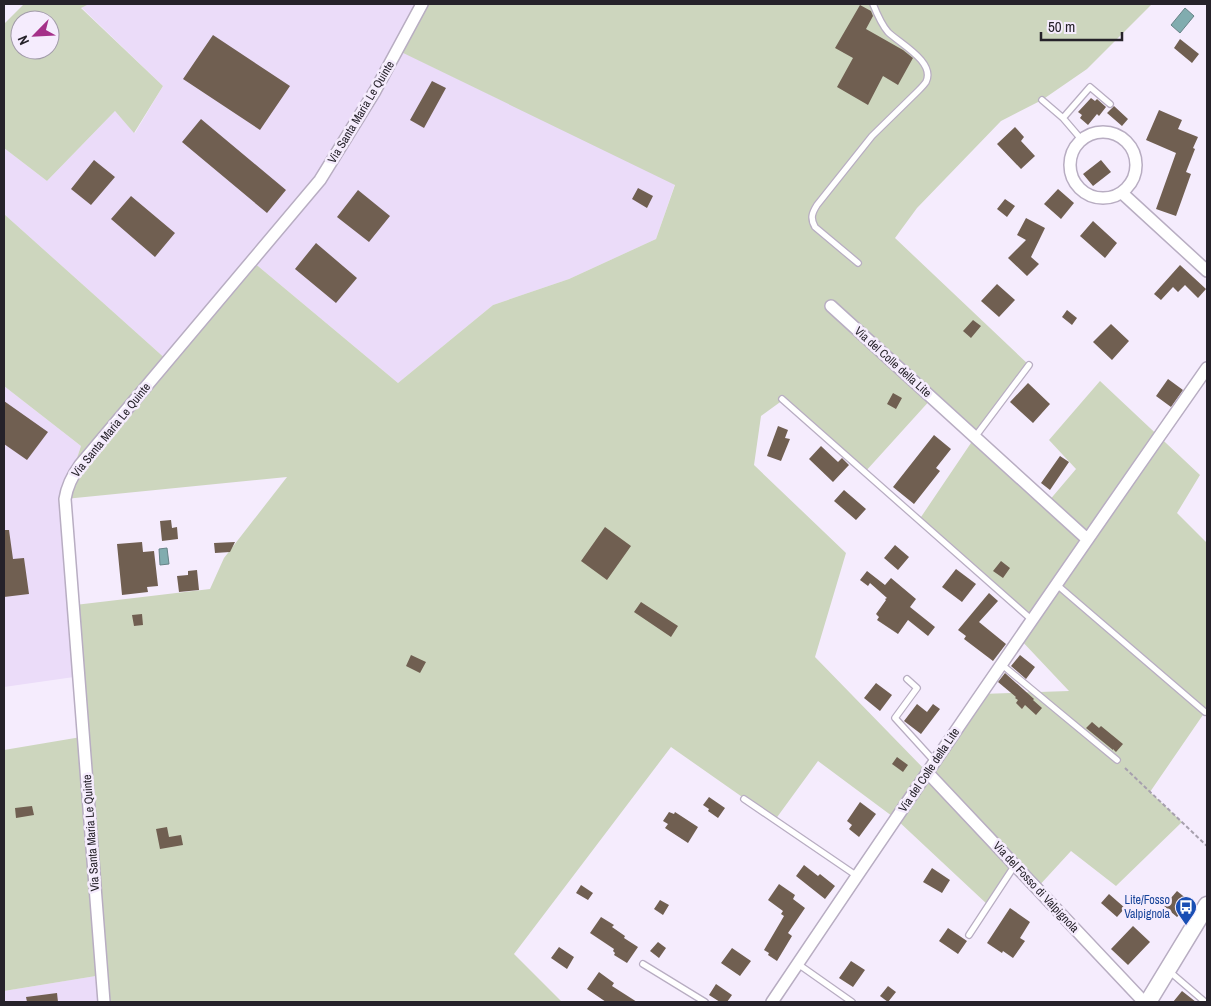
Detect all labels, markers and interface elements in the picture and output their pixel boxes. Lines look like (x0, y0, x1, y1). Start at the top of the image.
north arrow (10, 10, 60, 60)
scale bar (1041, 10, 1122, 42)
text: 50 m (1048, 16, 1075, 37)
text: N (13, 33, 33, 48)
street label: Via Santa Maria Le Quinte (324, 58, 398, 166)
street label: Via del Colle della Lite (851, 323, 935, 401)
street label: Via Santa Maria Le Quinte (68, 380, 154, 480)
street label: Via del Colle della Lite (895, 725, 963, 815)
street label: Via Santa Maria Le Quinte (79, 774, 103, 892)
street label: Via del Fosso di Valpignola (990, 838, 1083, 936)
place label: Lite/Fosso Valpignola (1124, 892, 1171, 922)
bus stop icon: Lite/Fosso Valpignola (1174, 895, 1198, 926)

